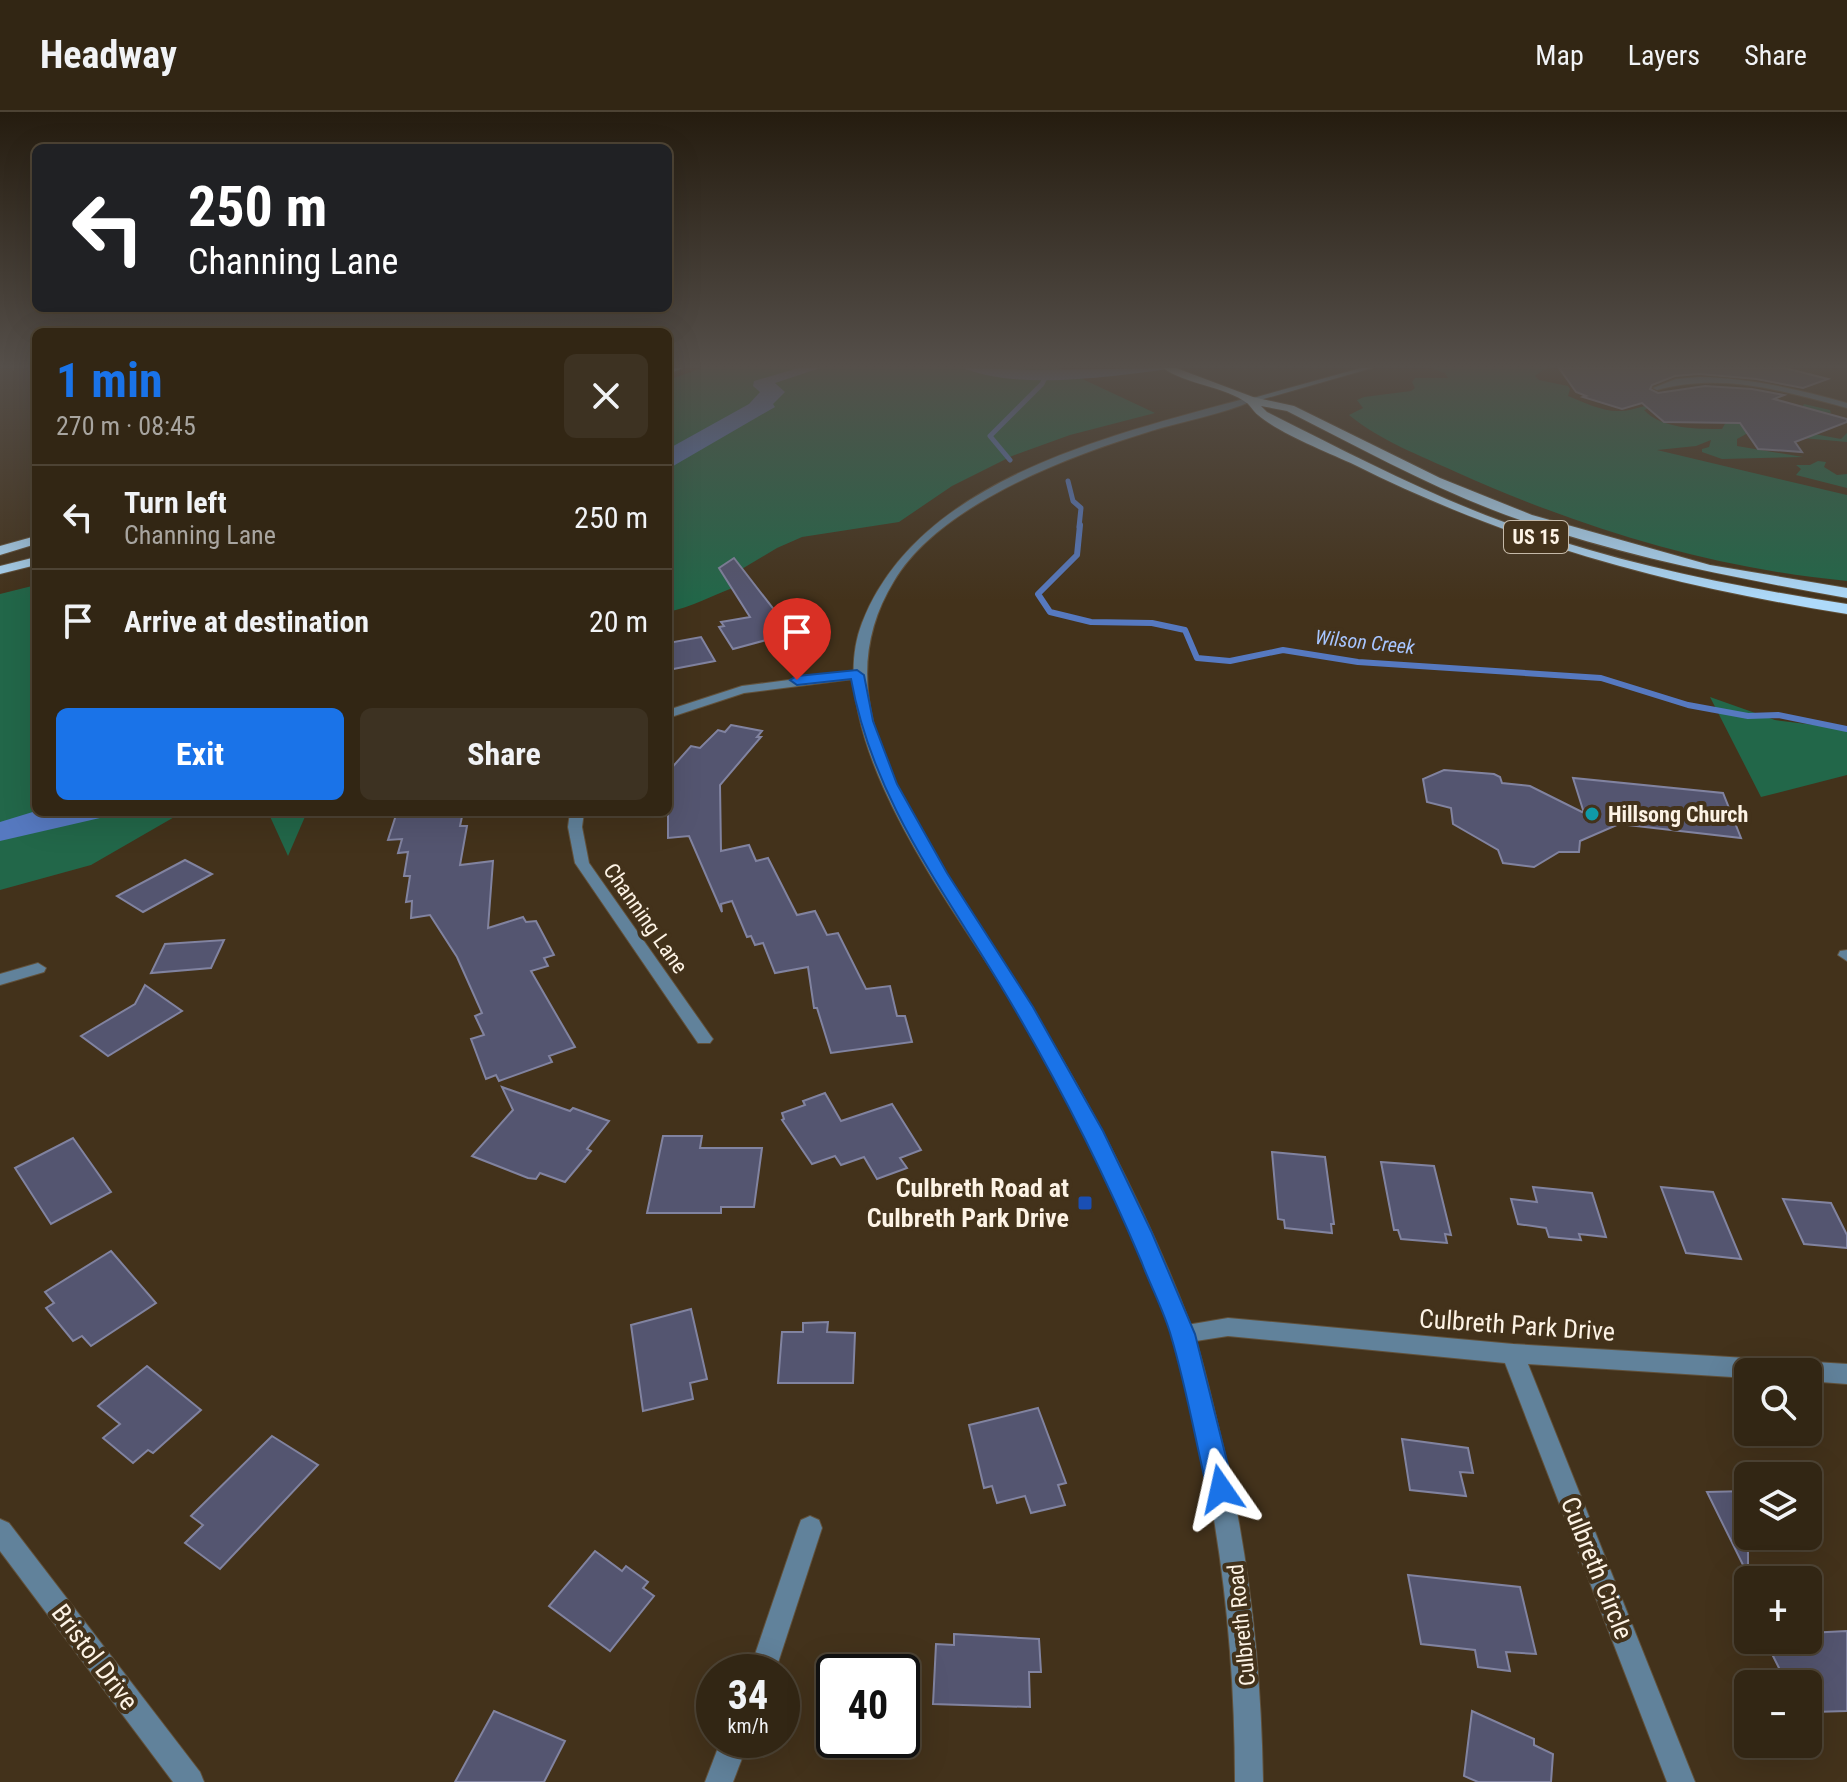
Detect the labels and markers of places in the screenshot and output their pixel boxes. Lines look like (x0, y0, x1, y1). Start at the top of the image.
pin (763, 598, 831, 680)
place label: Hillsong Church (1608, 802, 1748, 827)
marker: Hillsong Church (1583, 805, 1601, 823)
place label: Culbreth Road at Culbreth Park Drive (867, 1173, 1069, 1233)
marker: Culbreth Road at Culbreth Park Drive (1076, 1194, 1094, 1212)

